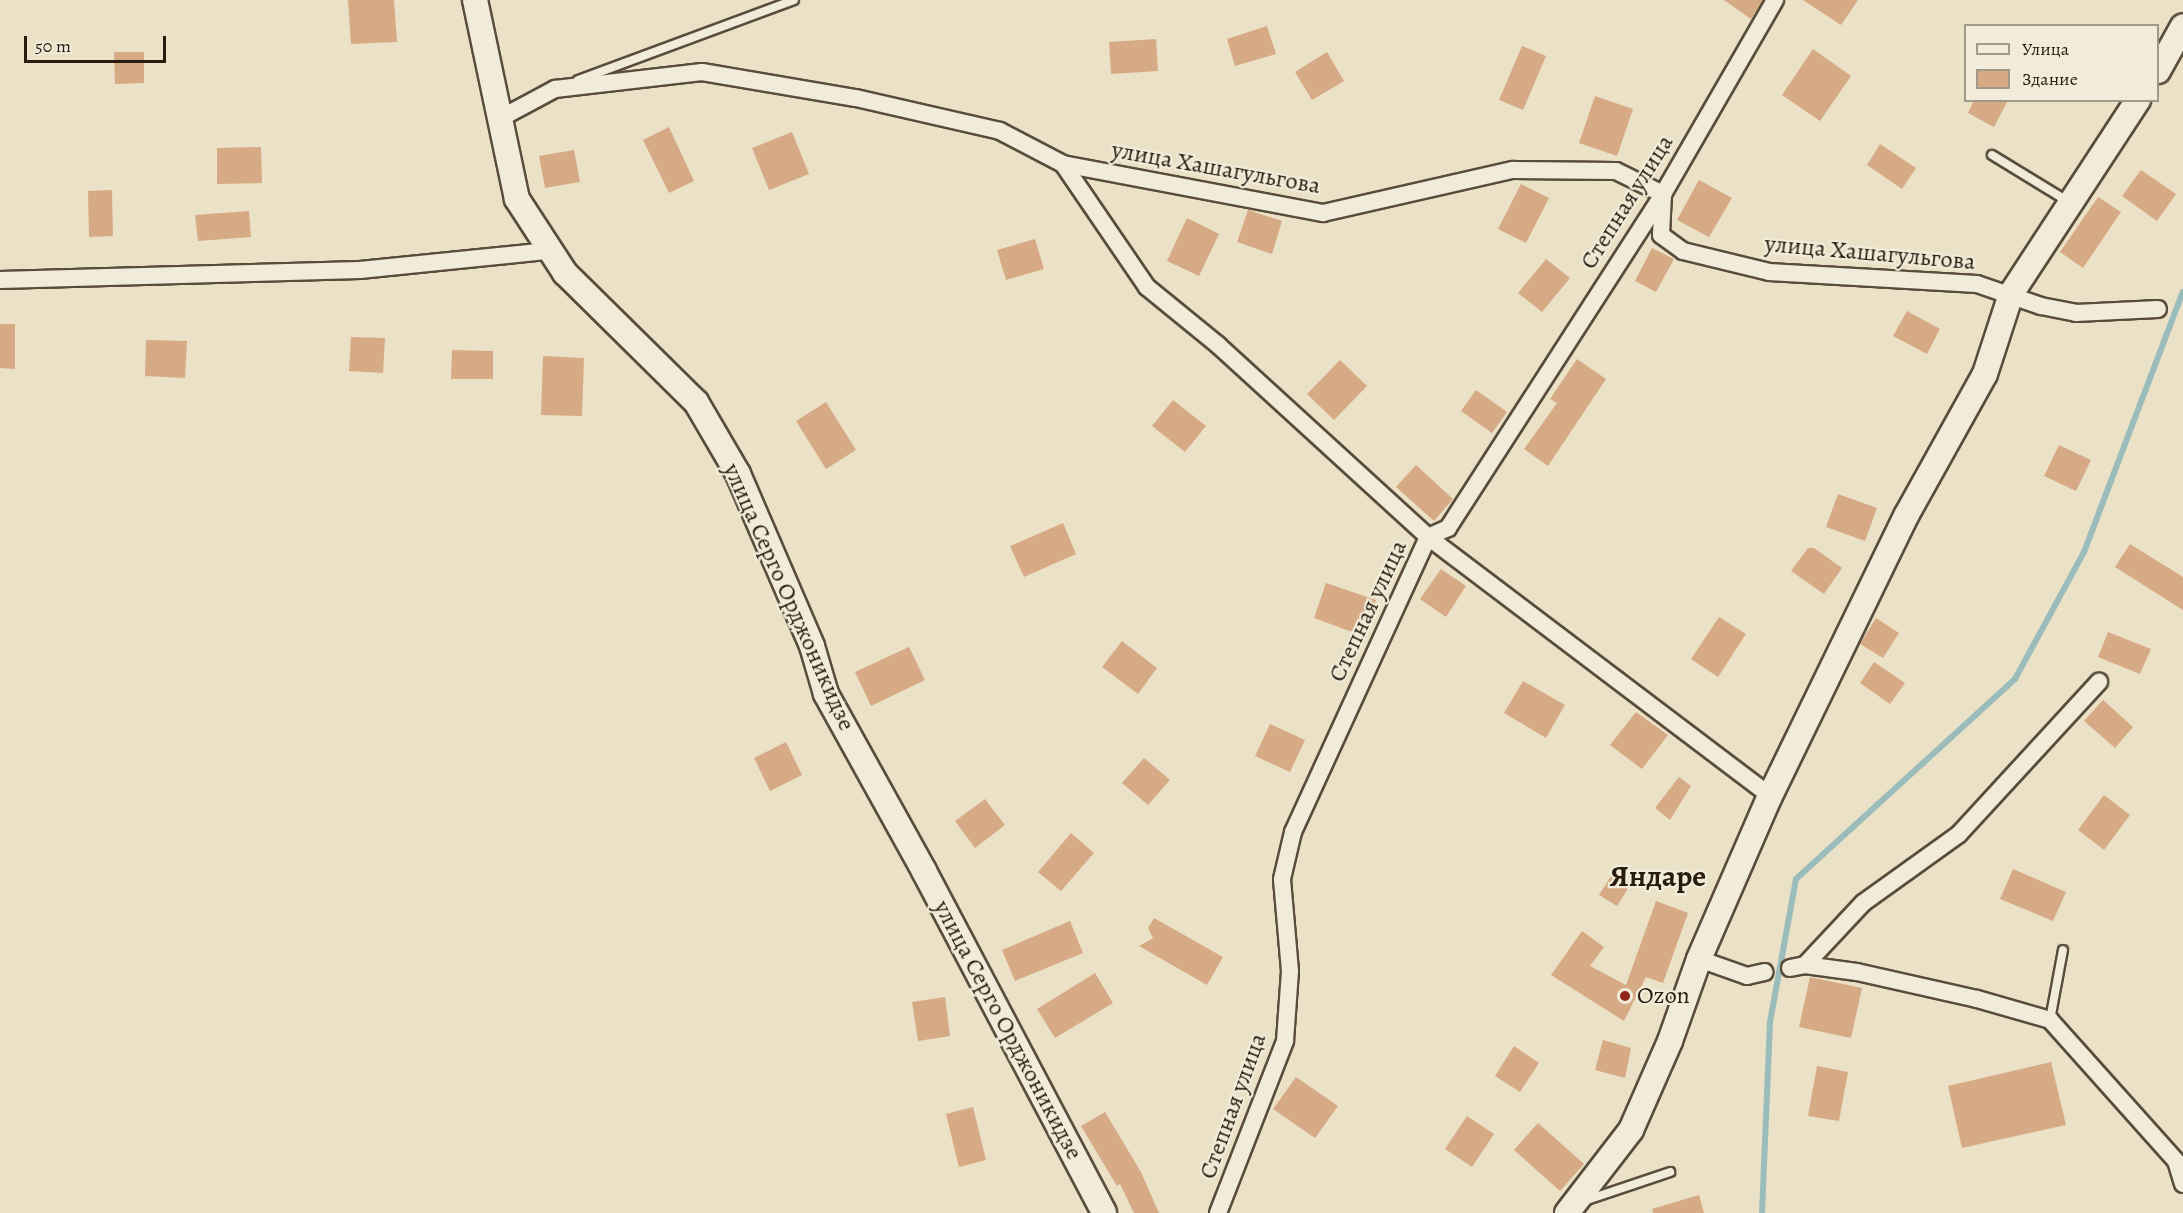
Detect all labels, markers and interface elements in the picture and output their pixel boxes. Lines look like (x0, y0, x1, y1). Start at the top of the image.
scale bar (27, 24, 170, 62)
legend (1964, 24, 2159, 102)
text: 50 m (35, 34, 71, 58)
text: Улица (2022, 37, 2069, 61)
text: Здание (2022, 67, 2078, 91)
street label: Степная улица (1574, 130, 1680, 274)
street label: улица Хашагульгова (1110, 135, 1322, 201)
street label: улица Хашагульгова (1764, 229, 1976, 277)
street label: улица Серго Орджоникидзе (717, 459, 861, 735)
street label: Степная улица (1323, 536, 1413, 686)
district label: Яндаре (1610, 858, 1706, 894)
street label: улица Серго Орджоникидзе (927, 896, 1089, 1164)
place label: Ozon (1637, 982, 1690, 1010)
marker: Ozon (1618, 989, 1632, 1003)
street label: Степная улица (1193, 1029, 1273, 1183)

